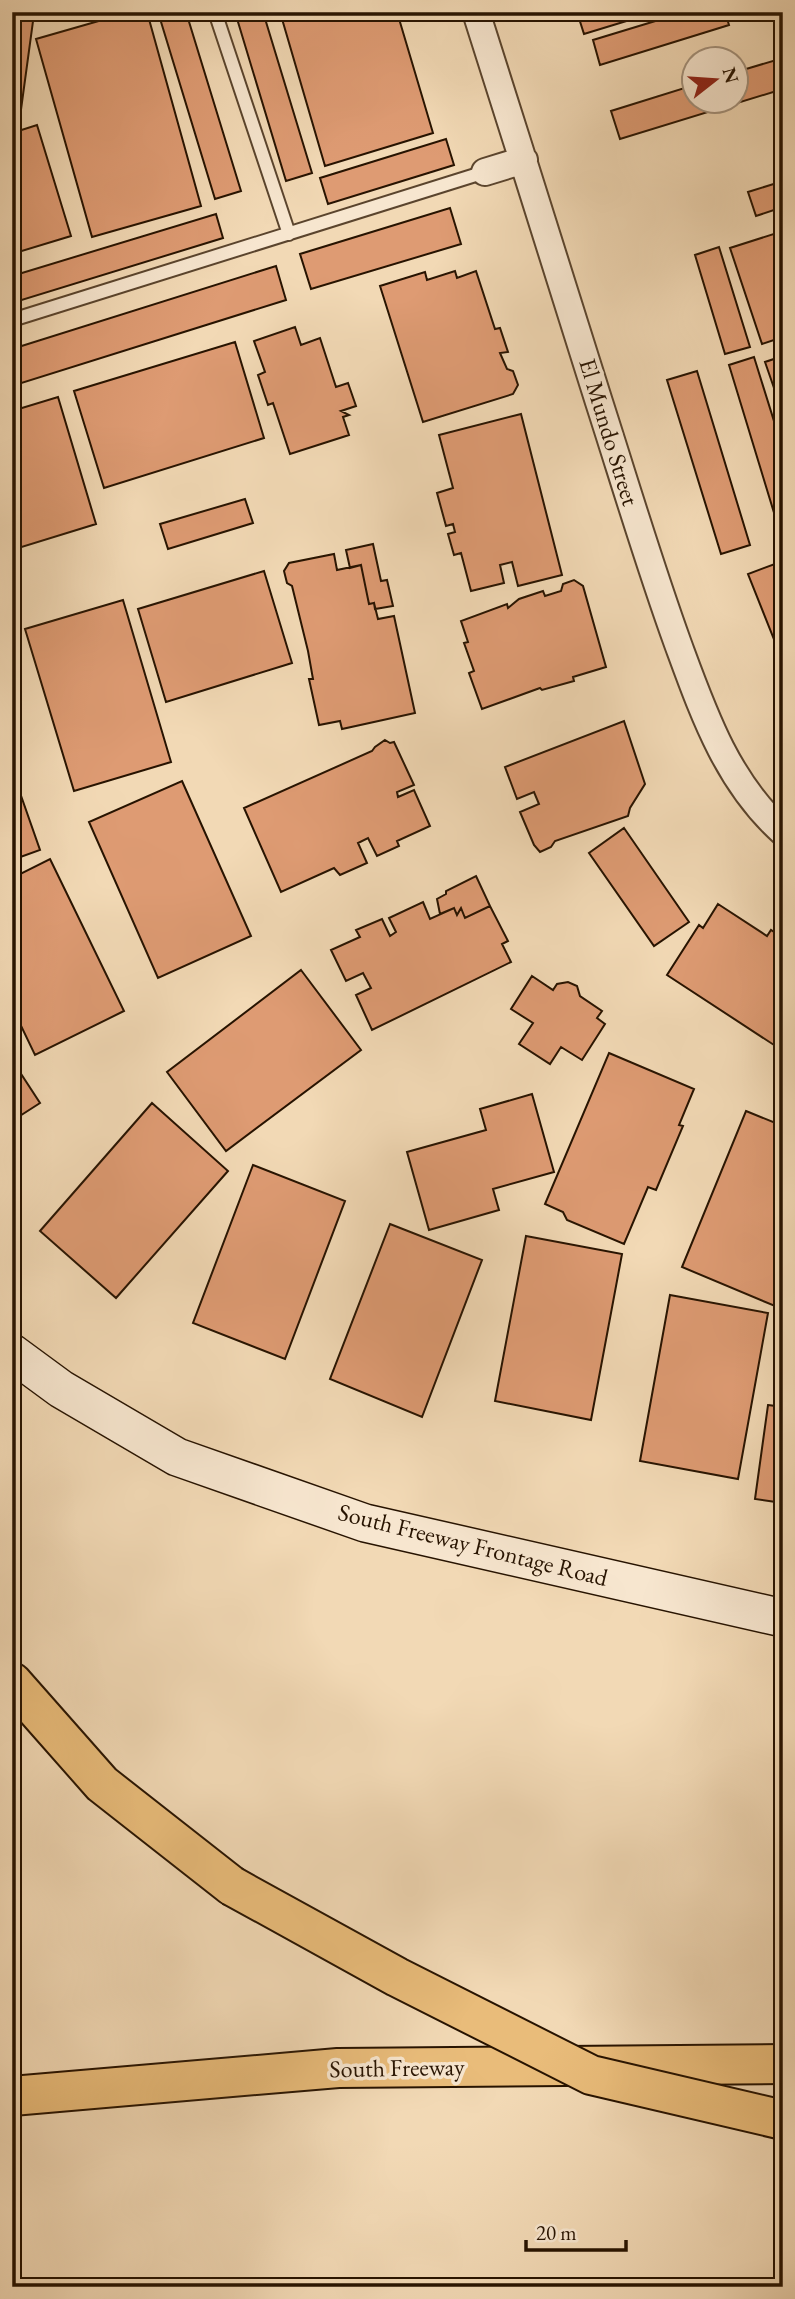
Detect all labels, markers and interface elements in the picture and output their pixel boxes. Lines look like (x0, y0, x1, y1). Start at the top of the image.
north arrow (680, 46, 750, 116)
text: N (717, 64, 745, 87)
street label: El Mundo Street (572, 354, 647, 510)
street label: South Freeway Frontage Road (335, 1496, 612, 1593)
street label: South Freeway (329, 2051, 465, 2084)
scale bar (526, 2208, 625, 2252)
text: 20 m (536, 2219, 577, 2246)

